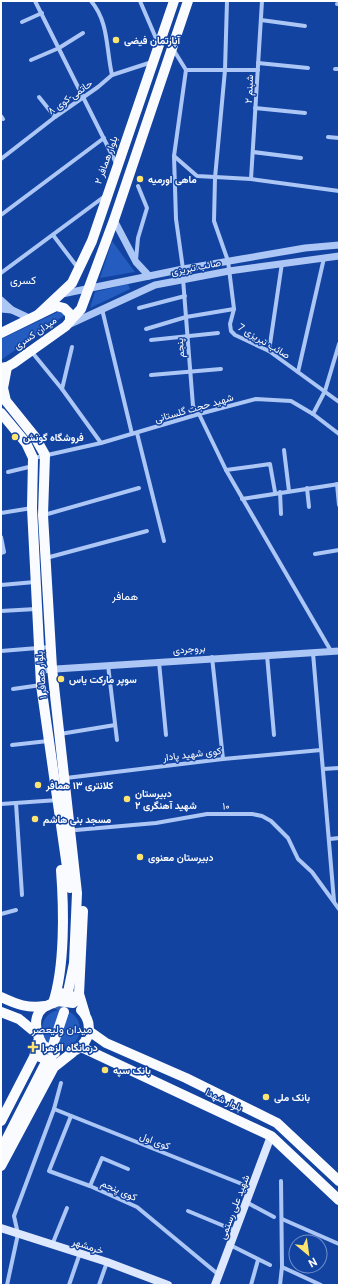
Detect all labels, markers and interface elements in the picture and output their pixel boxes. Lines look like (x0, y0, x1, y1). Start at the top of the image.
marker: آپارتمان فیضی (111, 35, 121, 45)
place label: آپارتمان فیضی (124, 35, 181, 48)
street label: شبنم ۲ (243, 74, 256, 104)
street label: حاتمی-کوی ۸ (46, 77, 95, 117)
street label: بلوار همافر ۲ (92, 134, 121, 186)
marker: ماهی اورمیه (135, 174, 145, 184)
place label: ماهی اورمیه (148, 174, 197, 186)
street label: صائب تبریزی (170, 257, 222, 278)
district label: کسری (10, 274, 36, 287)
street label: میدان کسری (12, 314, 59, 353)
street label: صائب تبریزی 7 (235, 321, 292, 362)
street label: پنجم (174, 338, 188, 358)
street label: شهید حجت گلستانی (153, 391, 235, 425)
marker: فروشگاه گونش (10, 432, 20, 442)
place label: فروشگاه گونش (23, 432, 84, 444)
district label: همافر (111, 590, 138, 603)
street label: بروجردی (172, 642, 206, 657)
street label: بلوار همافر ۱ (33, 651, 50, 699)
marker: سوپر مارکت یاس (56, 674, 66, 684)
place label: سوپر مارکت یاس (69, 674, 137, 687)
street label: کوی شهید پادار (161, 745, 223, 765)
marker: کلانتری ۱۳ همافر (33, 780, 43, 790)
place label: کلانتری ۱۳ همافر (45, 780, 114, 792)
place label: دبیرستان شهید آهنگری ۲ (135, 788, 197, 812)
marker: دبیرستان شهید آهنگری ۲ (122, 794, 132, 804)
street label: ۱۰ (222, 800, 230, 812)
marker: مسجد بنی هاشم (30, 814, 40, 824)
place label: مسجد بنی هاشم (43, 814, 112, 826)
marker: دبیرستان معنوی (135, 852, 145, 862)
place label: دبیرستان معنوی (148, 852, 213, 864)
district label: میدان ولیعصر (31, 1023, 92, 1036)
marker: درمانگاه الزهرا (27, 1041, 39, 1053)
place label: درمانگاه الزهرا (42, 1042, 98, 1054)
marker: بانک سپه (100, 1065, 110, 1075)
place label: بانک سپه (113, 1065, 151, 1078)
street label: بلوار شهدا (203, 1087, 244, 1114)
marker: بانک ملی (261, 1092, 271, 1102)
place label: بانک ملی (274, 1092, 310, 1104)
street label: کوی اول (138, 1130, 172, 1153)
street label: شهید علی رستمی (217, 1173, 252, 1241)
street label: کوی پنجم (99, 1177, 139, 1205)
north arrow (288, 1234, 328, 1274)
street label: خرمشهر (70, 1235, 105, 1257)
text: N (306, 1255, 319, 1270)

